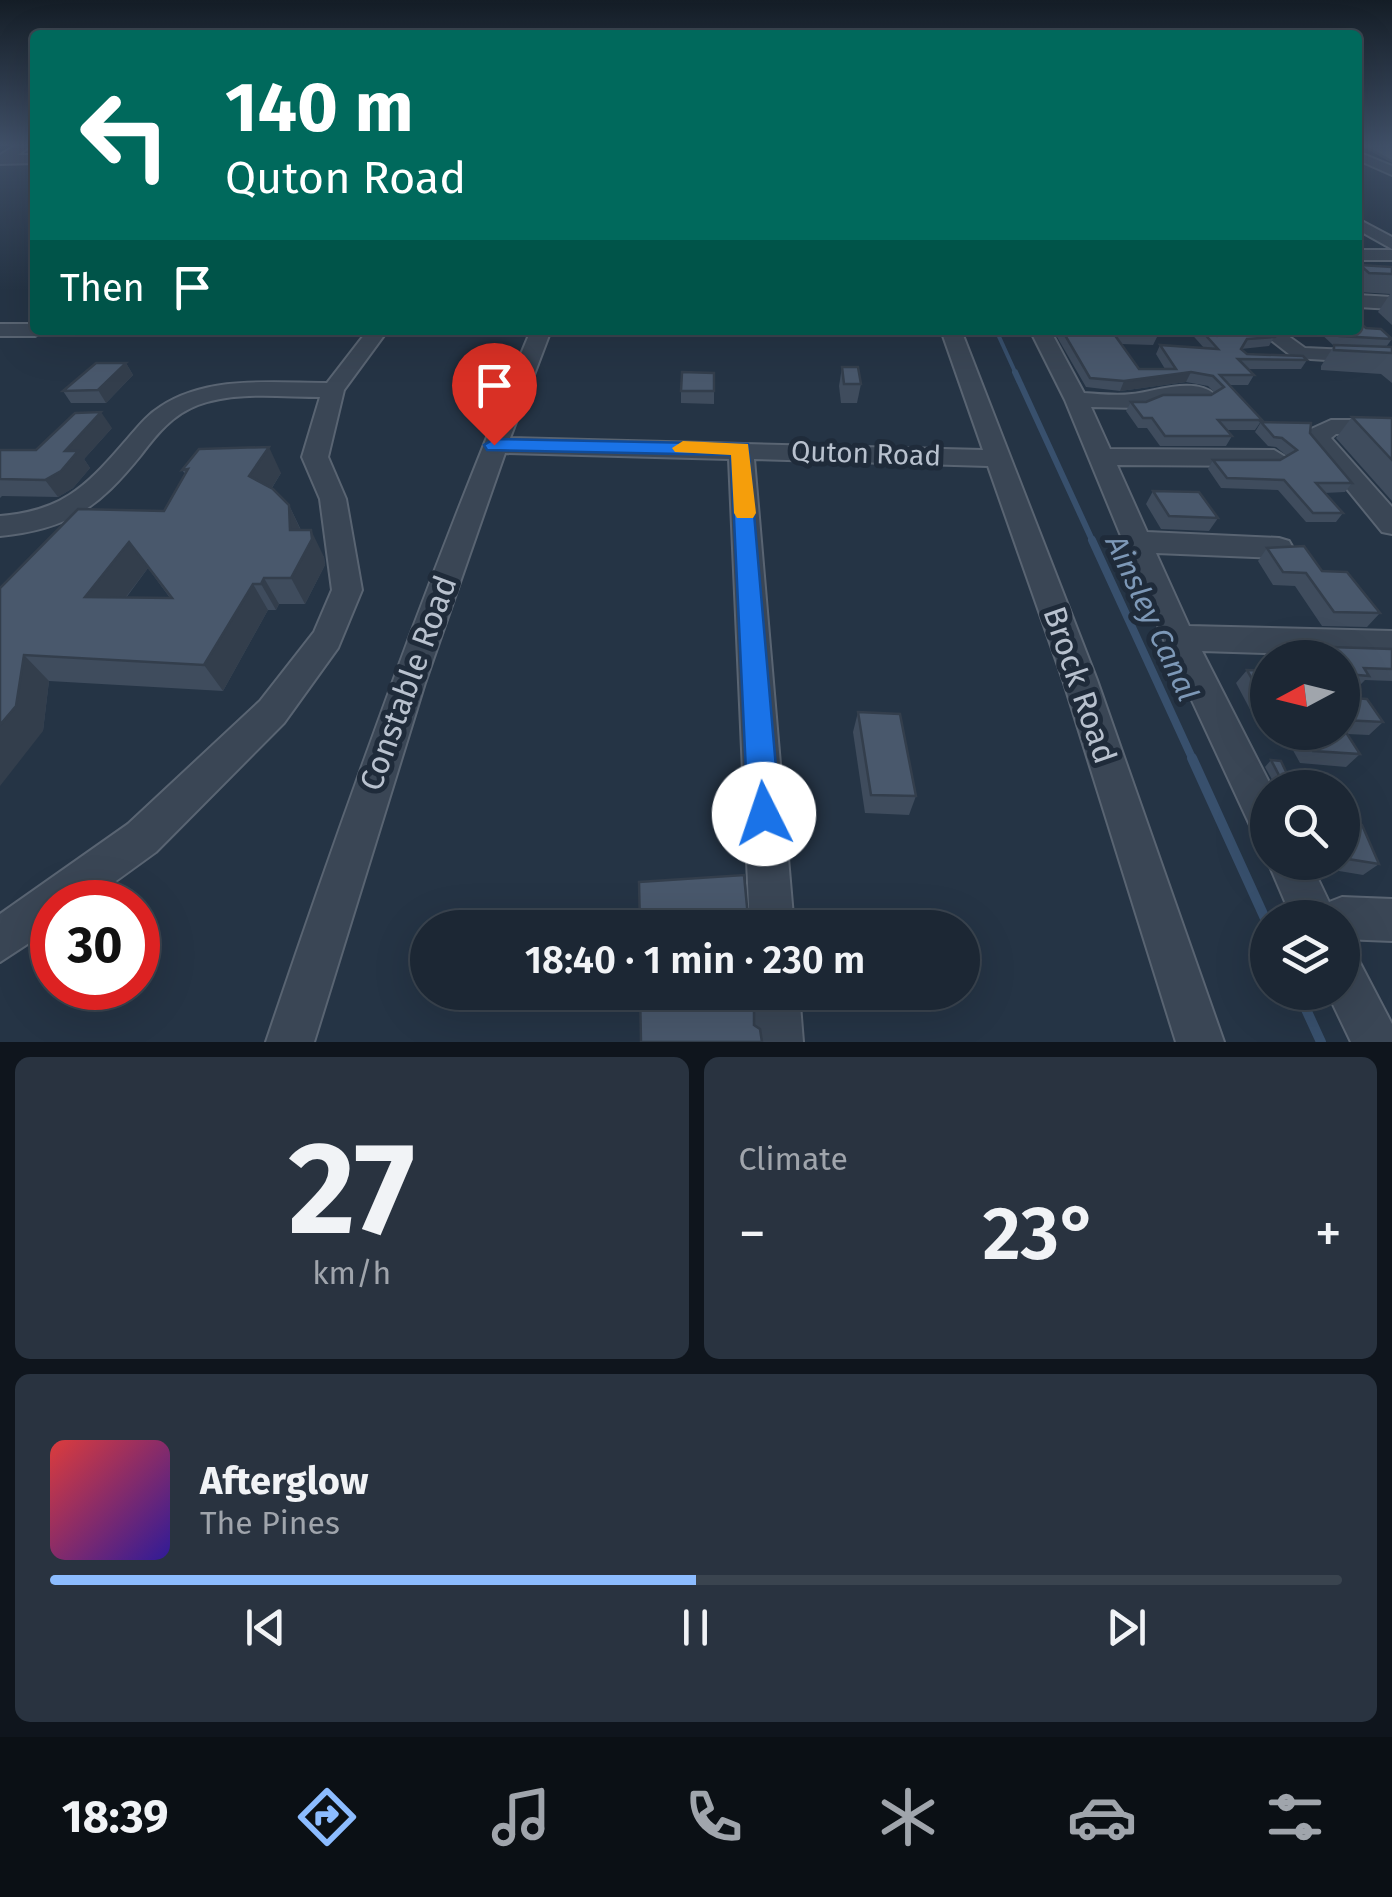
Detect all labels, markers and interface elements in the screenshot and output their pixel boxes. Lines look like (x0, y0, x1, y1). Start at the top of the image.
text: 140 m (225, 66, 414, 150)
icon: left (60, 70, 190, 200)
text: Quton Road (225, 151, 466, 205)
icon: arrive (165, 260, 220, 315)
text: Then (60, 265, 145, 311)
pin (452, 343, 537, 446)
icon: arrive (467, 358, 522, 413)
street label: Quton Road (790, 434, 942, 473)
water label: Ainsley Canal (1097, 528, 1206, 707)
street label: Constable Road (351, 570, 465, 796)
street label: Brock Road (1035, 602, 1125, 768)
north arrow (1250, 640, 1360, 750)
map controls (1250, 640, 1360, 1010)
position arrow (712, 762, 816, 866)
button: search (1250, 770, 1360, 880)
speed limit sign: 30 (30, 880, 160, 1010)
button: layers (1250, 900, 1360, 1010)
text: 18:40 · 1 min · 230 m (525, 937, 865, 983)
text: 27 (288, 1111, 415, 1267)
text: Climate (739, 1140, 848, 1178)
text: 23° (982, 1189, 1098, 1279)
text: − (739, 1201, 766, 1267)
text: + (1315, 1201, 1342, 1267)
text: km/h (312, 1254, 391, 1292)
text: Afterglow (200, 1458, 368, 1504)
text: The Pines (200, 1504, 340, 1542)
icon: previous (238, 1600, 293, 1655)
icon: pause (668, 1600, 723, 1655)
icon: next (1099, 1600, 1154, 1655)
icon: directions (292, 1782, 362, 1852)
icon: music (486, 1782, 556, 1852)
icon: phone (679, 1782, 749, 1852)
icon: climate (873, 1782, 943, 1852)
icon: car (1067, 1782, 1137, 1852)
icon: filters (1260, 1782, 1330, 1852)
text: 18:39 (62, 1790, 168, 1844)

